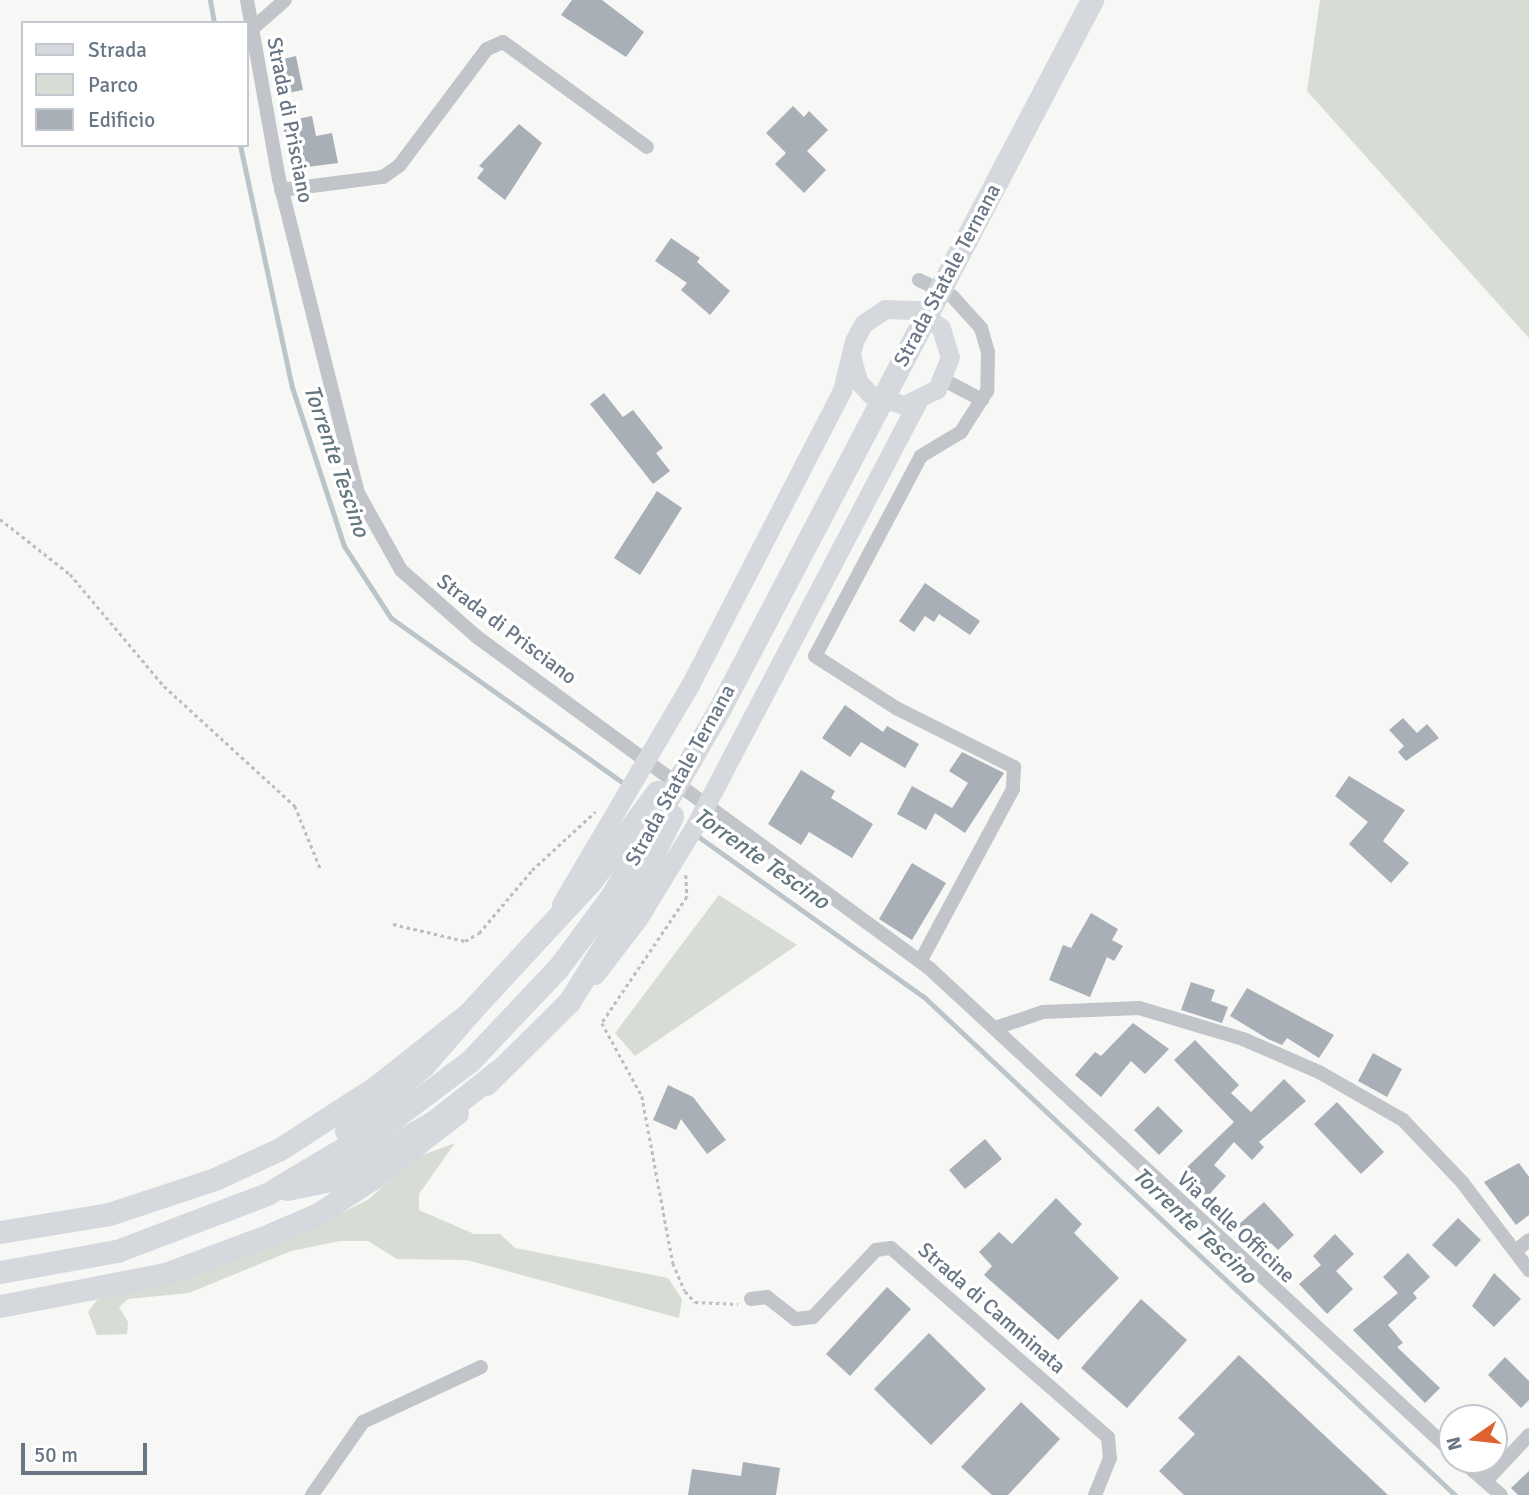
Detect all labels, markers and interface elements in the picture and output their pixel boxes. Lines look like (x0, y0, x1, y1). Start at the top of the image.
legend (21, 21, 248, 147)
street label: Strada di Prisciano (262, 35, 318, 205)
text: Strada (88, 37, 147, 63)
text: Parco (88, 72, 138, 98)
text: Edificio (88, 107, 155, 133)
street label: Strada Statale Ternana (888, 179, 1006, 371)
water label: Torrente Tescino (297, 381, 375, 541)
street label: Strada di Prisciano (432, 568, 582, 690)
street label: Strada Statale Ternana (620, 680, 740, 870)
water label: Torrente Tescino (688, 802, 834, 916)
water label: Torrente Tescino (1126, 1162, 1262, 1290)
street label: Via delle Officine (1172, 1166, 1300, 1288)
street label: Strada di Camminata (913, 1237, 1071, 1379)
north arrow (1438, 1404, 1508, 1474)
scale bar (24, 1428, 150, 1472)
text: N (1441, 1434, 1468, 1453)
text: 50 m (34, 1442, 78, 1468)

